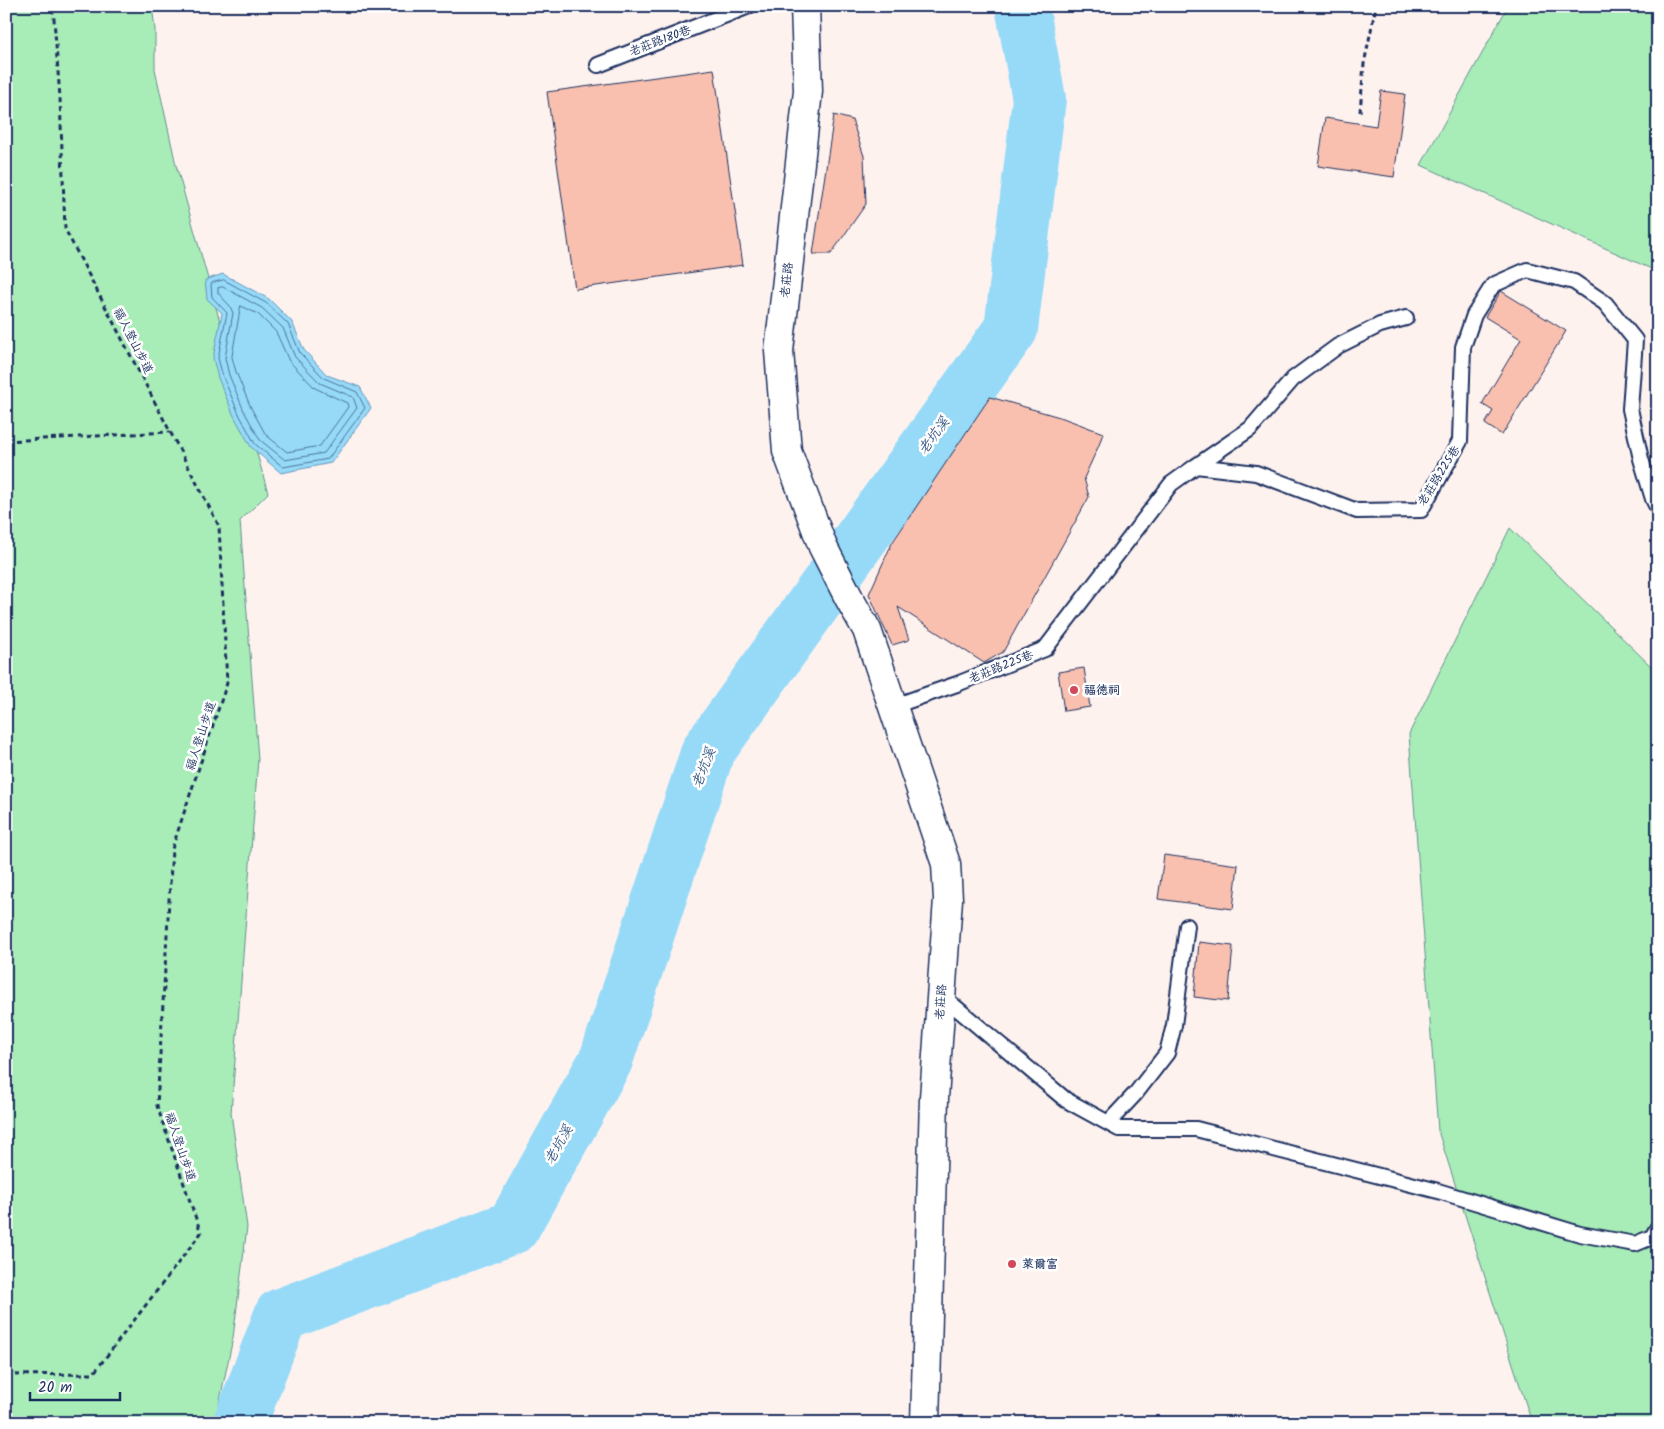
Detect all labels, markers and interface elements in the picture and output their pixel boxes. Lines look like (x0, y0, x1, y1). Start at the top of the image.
street label: 老莊路180巷 (626, 20, 694, 62)
street label: 老莊路 (776, 261, 798, 299)
street label: 福人登山步道 (108, 305, 158, 377)
water label: 老坑溪 (913, 412, 956, 459)
street label: 老莊路225巷 (1413, 442, 1465, 510)
street label: 老莊路225巷 (966, 645, 1036, 689)
place label: 福德祠 (1084, 681, 1120, 700)
marker: 福德祠 (1068, 684, 1080, 696)
street label: 福人登山步道 (181, 699, 221, 773)
water label: 老坑溪 (686, 744, 722, 792)
street label: 老莊路 (930, 983, 952, 1021)
street label: 福人登山步道 (159, 1110, 201, 1184)
water label: 老坑溪 (539, 1120, 579, 1169)
place label: 萊爾富 (1022, 1255, 1058, 1274)
marker: 萊爾富 (1006, 1258, 1018, 1270)
scale bar (30, 1369, 120, 1401)
text: 20 m (38, 1376, 72, 1400)

